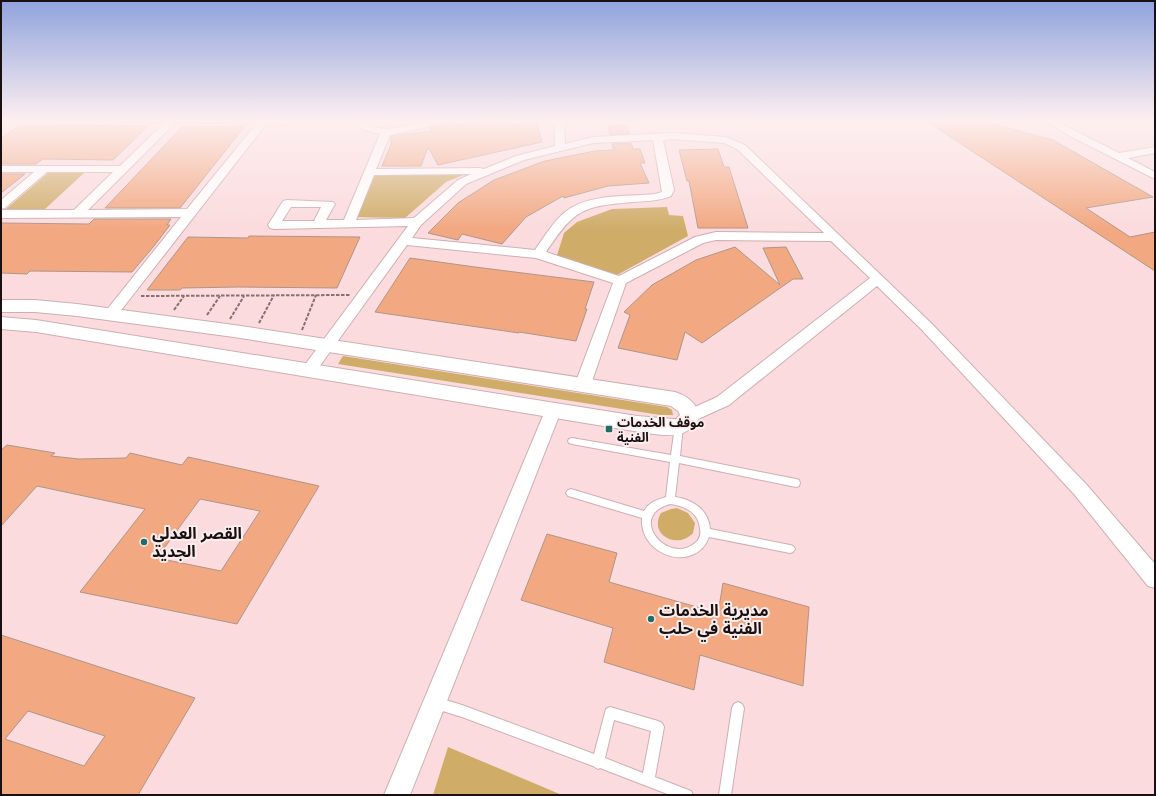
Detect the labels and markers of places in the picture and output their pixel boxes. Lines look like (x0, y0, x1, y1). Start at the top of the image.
place label: موقف الخدمات الفنية (617, 414, 704, 445)
marker: موقف الخدمات الفنية (604, 424, 614, 434)
place label: القصر العدلي الجديد (152, 523, 242, 561)
marker: القصر العدلي الجديد (139, 537, 149, 547)
place label: مديرية الخدمات الفنية في حلب (659, 600, 769, 642)
marker: مديرية الخدمات الفنية في حلب (646, 614, 656, 624)

